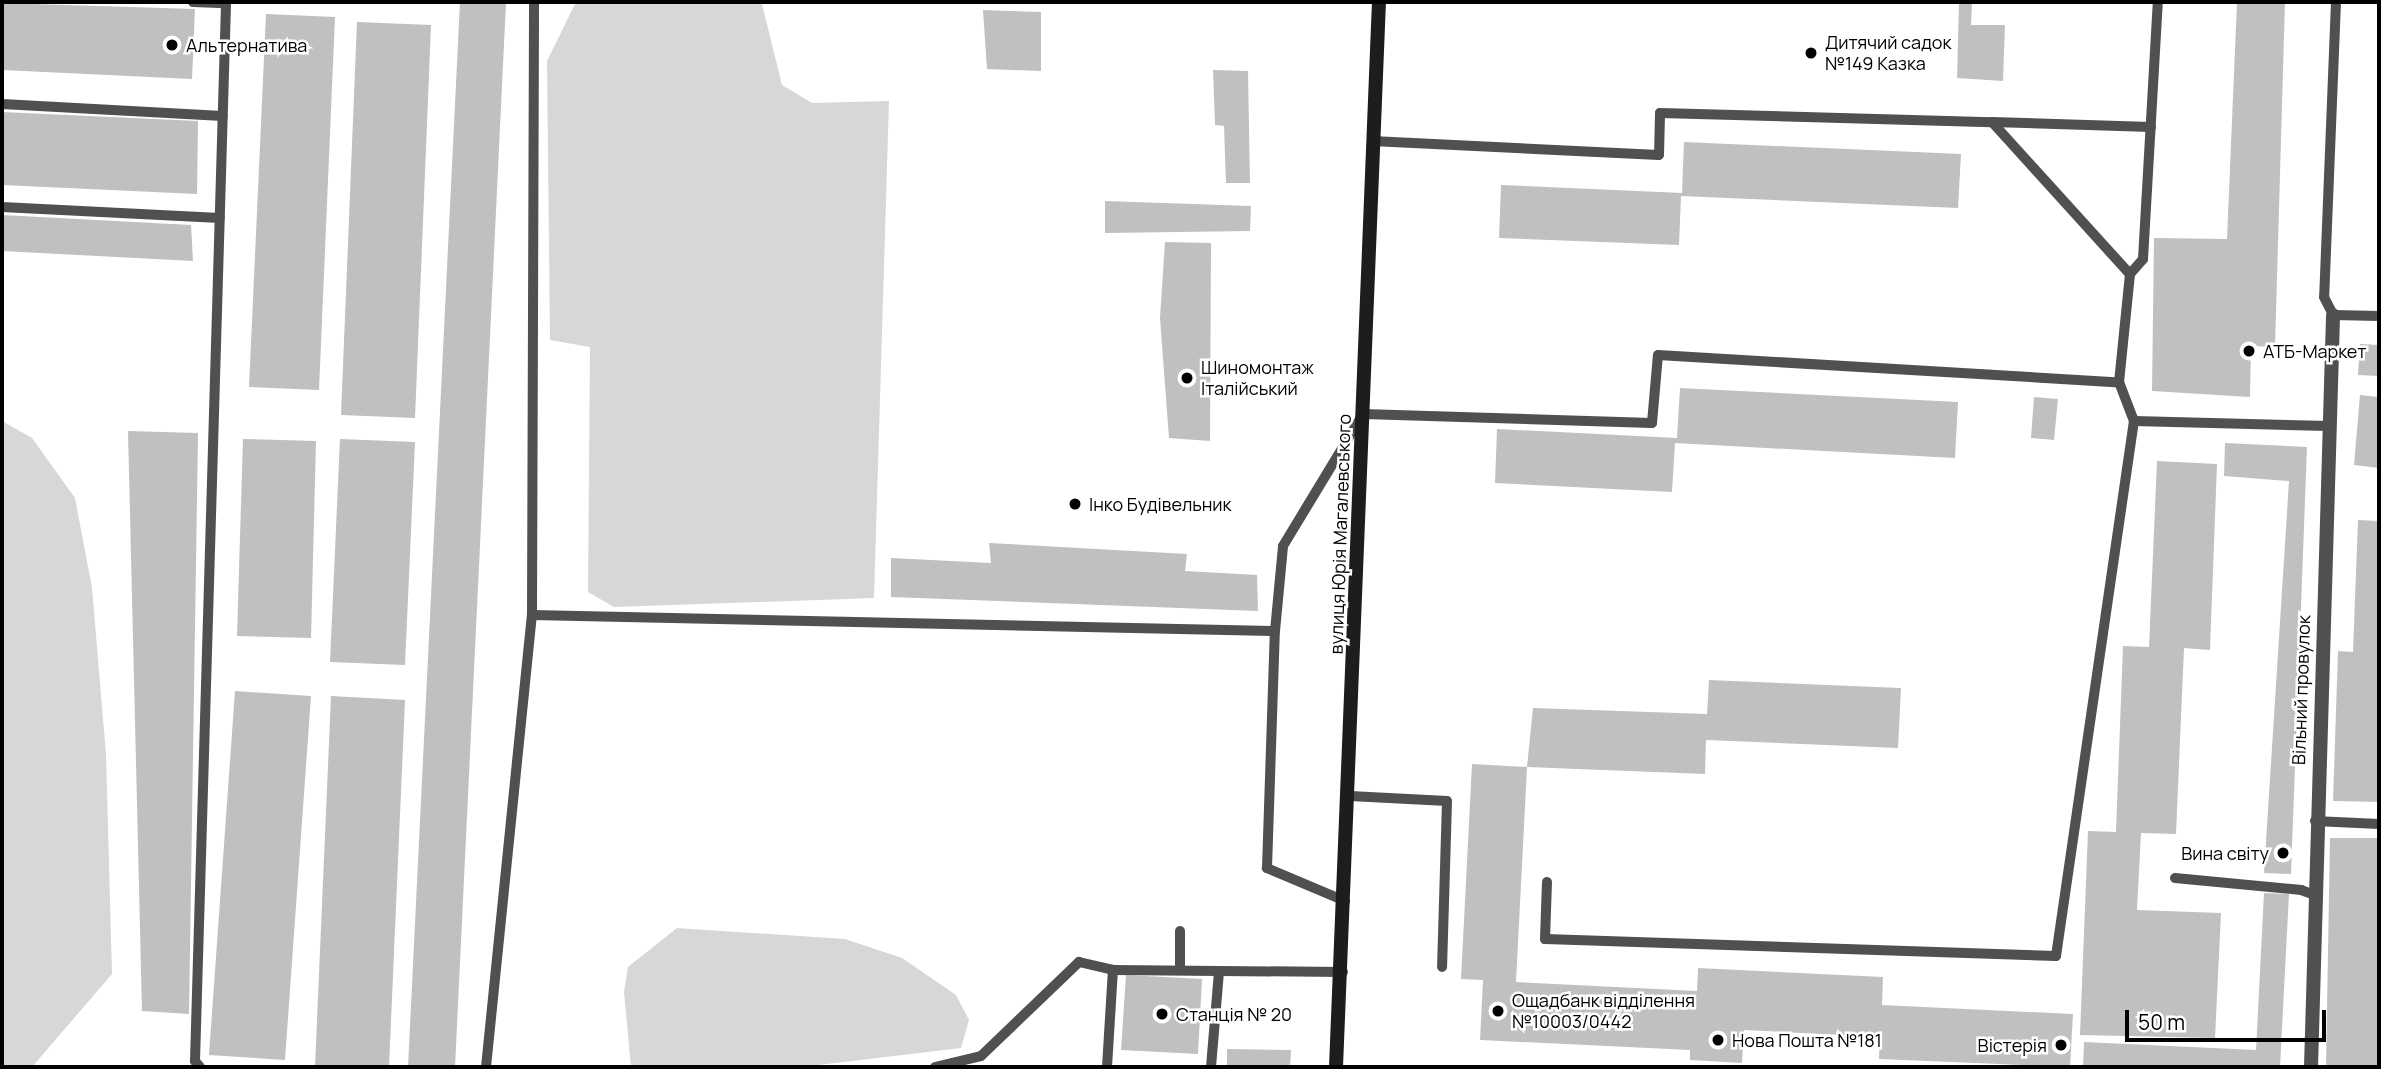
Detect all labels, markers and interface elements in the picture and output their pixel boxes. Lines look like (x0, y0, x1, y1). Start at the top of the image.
place label: Дитячий садок №149 Казка (1825, 32, 1951, 74)
place label: Альтернатива (186, 34, 307, 56)
marker: Альтернатива (164, 37, 180, 53)
marker: Дитячий садок №149 Казка (1803, 45, 1819, 61)
place label: АТБ-Маркет (2263, 340, 2366, 362)
marker: АТБ-Маркет (2241, 343, 2257, 359)
place label: Шиномонтаж Італійський (1201, 357, 1314, 400)
marker: Шиномонтаж Італійський (1179, 370, 1195, 386)
street label: вулиця Юрія Магалевського (1325, 413, 1355, 655)
place label: Інко Будівельник (1089, 493, 1231, 515)
marker: Інко Будівельник (1067, 496, 1083, 512)
street label: Вільний провулок (2288, 615, 2314, 765)
place label: Вина світу (2181, 842, 2269, 864)
marker: Вина світу (2275, 845, 2291, 861)
place label: Ощадбанк відділення №10003/0442 (1512, 990, 1695, 1032)
scale bar (2129, 996, 2330, 1040)
place label: Станція № 20 (1176, 1003, 1292, 1025)
marker: Ощадбанк відділення №10003/0442 (1490, 1003, 1506, 1019)
marker: Станція № 20 (1154, 1006, 1170, 1022)
text: 50 m (2138, 1008, 2185, 1036)
place label: Нова Пошта №181 (1732, 1029, 1882, 1051)
marker: Нова Пошта №181 (1710, 1032, 1726, 1048)
place label: Вістерія (1978, 1034, 2047, 1056)
marker: Вістерія (2053, 1037, 2069, 1053)

